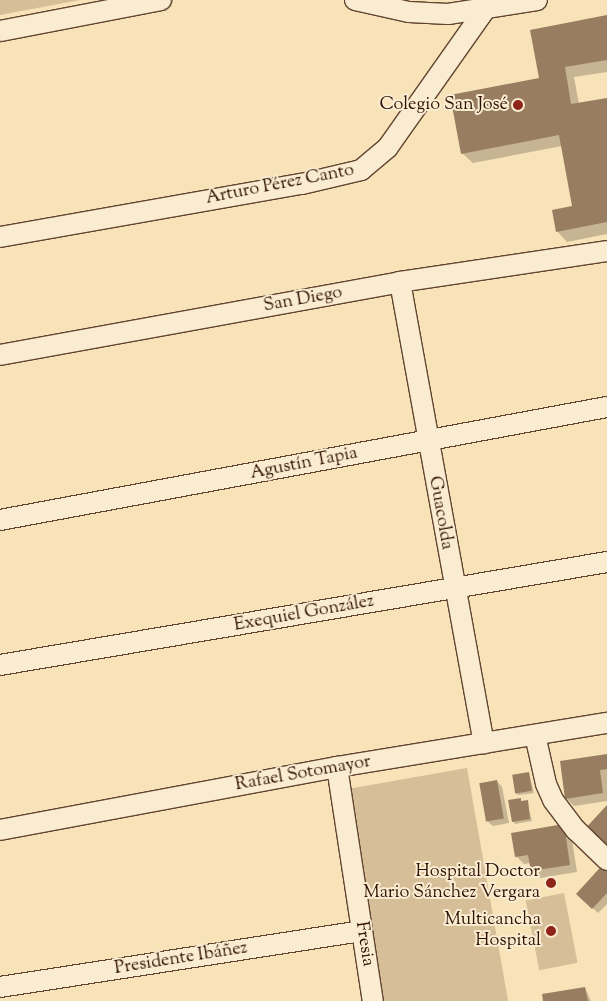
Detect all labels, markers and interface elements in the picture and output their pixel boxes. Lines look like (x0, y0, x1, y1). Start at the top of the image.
place label: Colegio San José (379, 94, 508, 116)
marker: Colegio San José (512, 99, 524, 111)
street label: Arturo Pérez Canto (204, 160, 356, 210)
street label: San Diego (262, 282, 344, 318)
street label: Agustín Tapia (249, 443, 359, 485)
street label: Guacolda (423, 475, 457, 551)
street label: Exequiel González (232, 591, 376, 637)
street label: Rafael Sotomayor (234, 751, 372, 797)
place label: Hospital Doctor Mario Sánchez Vergara (363, 862, 540, 904)
marker: Hospital Doctor Mario Sánchez Vergara (544, 876, 558, 890)
place label: Multicancha Hospital (445, 910, 541, 952)
street label: Fresia (350, 920, 378, 968)
marker: Multicancha Hospital (545, 925, 557, 937)
street label: Presidente Ibáñez (113, 938, 249, 980)

